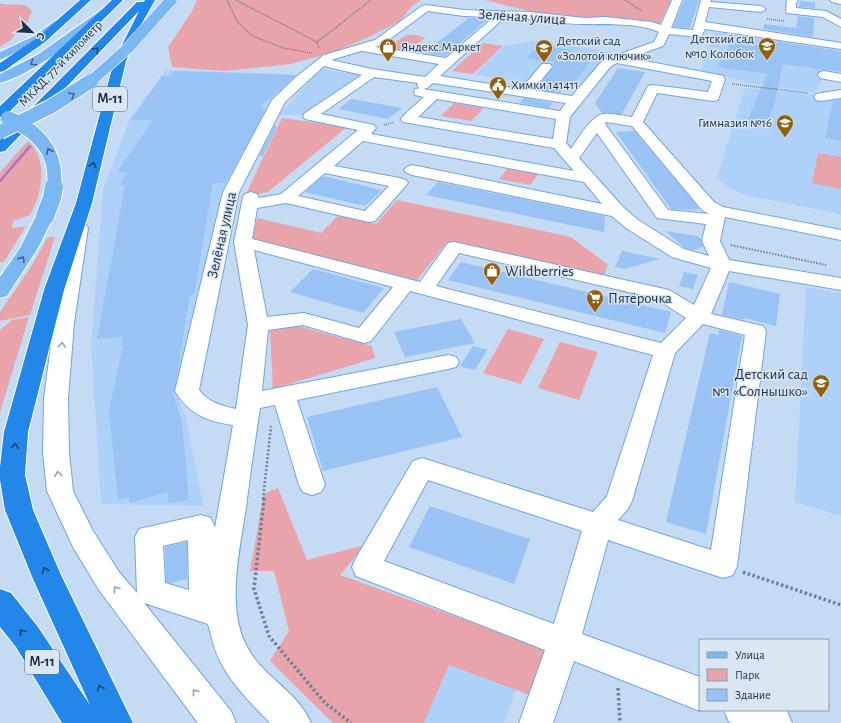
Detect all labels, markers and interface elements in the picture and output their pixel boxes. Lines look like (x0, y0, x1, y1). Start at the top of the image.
street label: Зелёная улица (477, 6, 567, 28)
north arrow (12, 12, 52, 52)
street label: МКАД, 77-й километр (17, 18, 105, 109)
text: С (34, 31, 47, 41)
place label: Детский сад №10 Колобок (685, 33, 754, 61)
place label: Детский сад «Золотой ключик» (557, 35, 651, 63)
school or university icon: Детский сад №10 Колобок (757, 36, 777, 61)
shop icon: Яндекс.Маркет (378, 37, 398, 62)
school or university icon: Детский сад «Золотой ключик» (534, 38, 554, 63)
place label: Яндекс.Маркет (401, 41, 481, 54)
one-way arrow (91, 47, 98, 55)
one-way arrow (30, 58, 37, 65)
public building icon: Химки 141411 (488, 75, 508, 100)
place label: Химки 141411 (511, 79, 579, 92)
road number: М-11 (93, 87, 127, 111)
one-way arrow (68, 92, 75, 99)
school or university icon: Гимназия №16 (775, 113, 795, 138)
place label: Гимназия №16 (698, 117, 772, 130)
one-way arrow (46, 148, 53, 155)
one-way arrow (88, 161, 97, 168)
street label: Зелёная улица (205, 190, 239, 280)
one-way arrow (17, 256, 25, 263)
shop icon: Wildberries (482, 261, 502, 286)
place label: Wildberries (505, 264, 574, 279)
supermarket icon: Пятёрочка (585, 288, 605, 313)
place label: Пятёрочка (608, 291, 672, 306)
one-way arrow (57, 341, 66, 348)
place label: Детский сад №1 «Солнышко» (712, 367, 808, 399)
school or university icon: Детский сад №1 «Солнышко» (811, 373, 831, 398)
one-way arrow (11, 443, 20, 449)
one-way arrow (54, 471, 63, 477)
one-way arrow (41, 566, 49, 573)
one-way arrow (113, 586, 120, 593)
one-way arrow (20, 629, 27, 636)
legend (699, 639, 829, 711)
text: Улица (735, 649, 765, 661)
road number: М-11 (25, 650, 59, 674)
text: Парк (735, 669, 760, 681)
one-way arrow (97, 684, 105, 692)
text: Здание (735, 689, 771, 701)
one-way arrow (193, 690, 200, 697)

